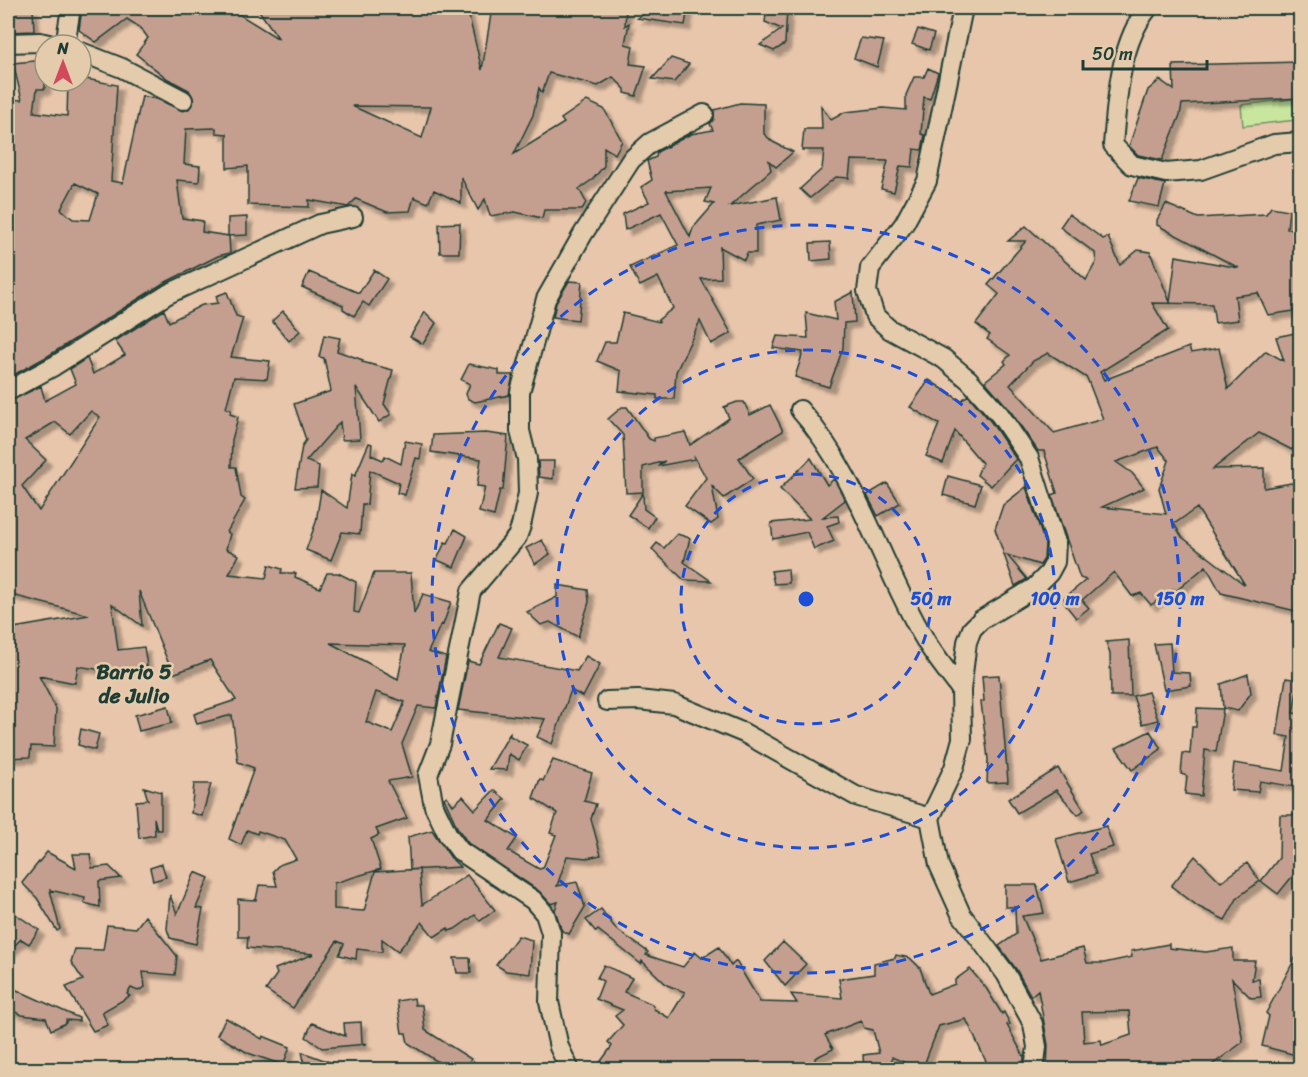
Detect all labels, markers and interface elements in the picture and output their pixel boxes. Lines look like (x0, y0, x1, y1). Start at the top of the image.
north arrow (33, 33, 93, 93)
scale bar (1083, 33, 1208, 71)
text: N (56, 34, 69, 63)
text: 50 m (1092, 38, 1133, 70)
text: 50 m (911, 583, 952, 615)
text: 100 m (1031, 583, 1080, 615)
text: 150 m (1156, 583, 1204, 615)
centre of rings (796, 589, 816, 609)
district label: Barrio 5 de Julio (96, 653, 172, 715)

